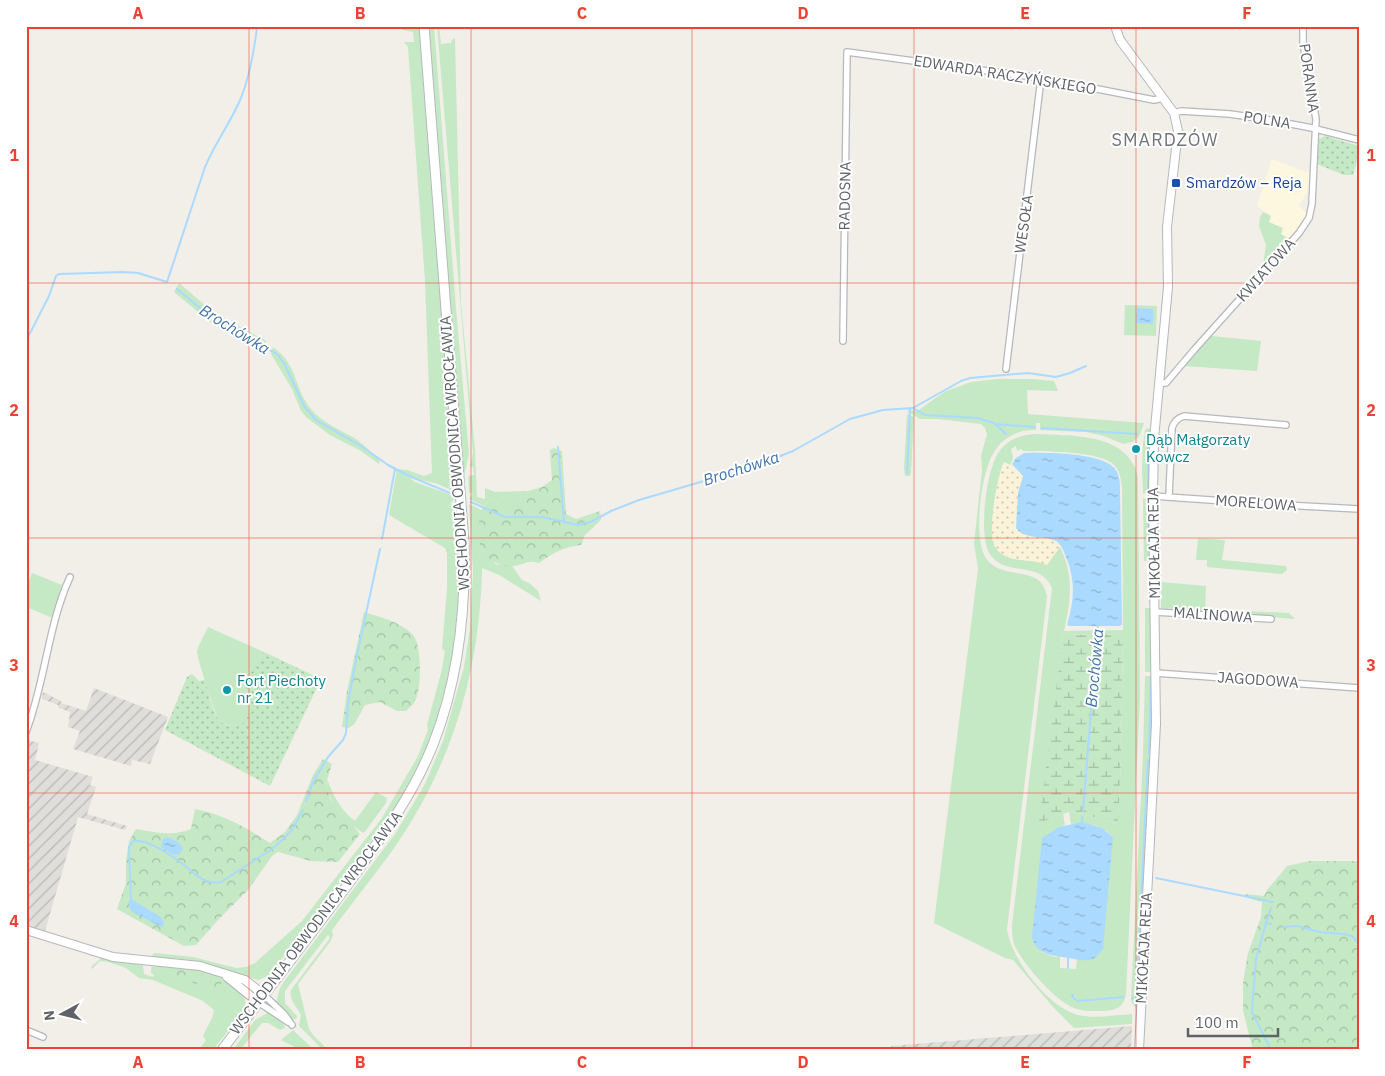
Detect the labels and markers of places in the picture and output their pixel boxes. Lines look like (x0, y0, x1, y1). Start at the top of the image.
place label: Smardzów – Reja (1186, 173, 1302, 192)
marker: Smardzów – Reja (1170, 177, 1182, 189)
place label: Dąb Małgorzaty Kowcz (1146, 430, 1251, 466)
marker: Dąb Małgorzaty Kowcz (1130, 443, 1142, 455)
place label: Fort Piechoty nr 21 (237, 671, 327, 707)
marker: Fort Piechoty nr 21 (221, 684, 233, 696)

